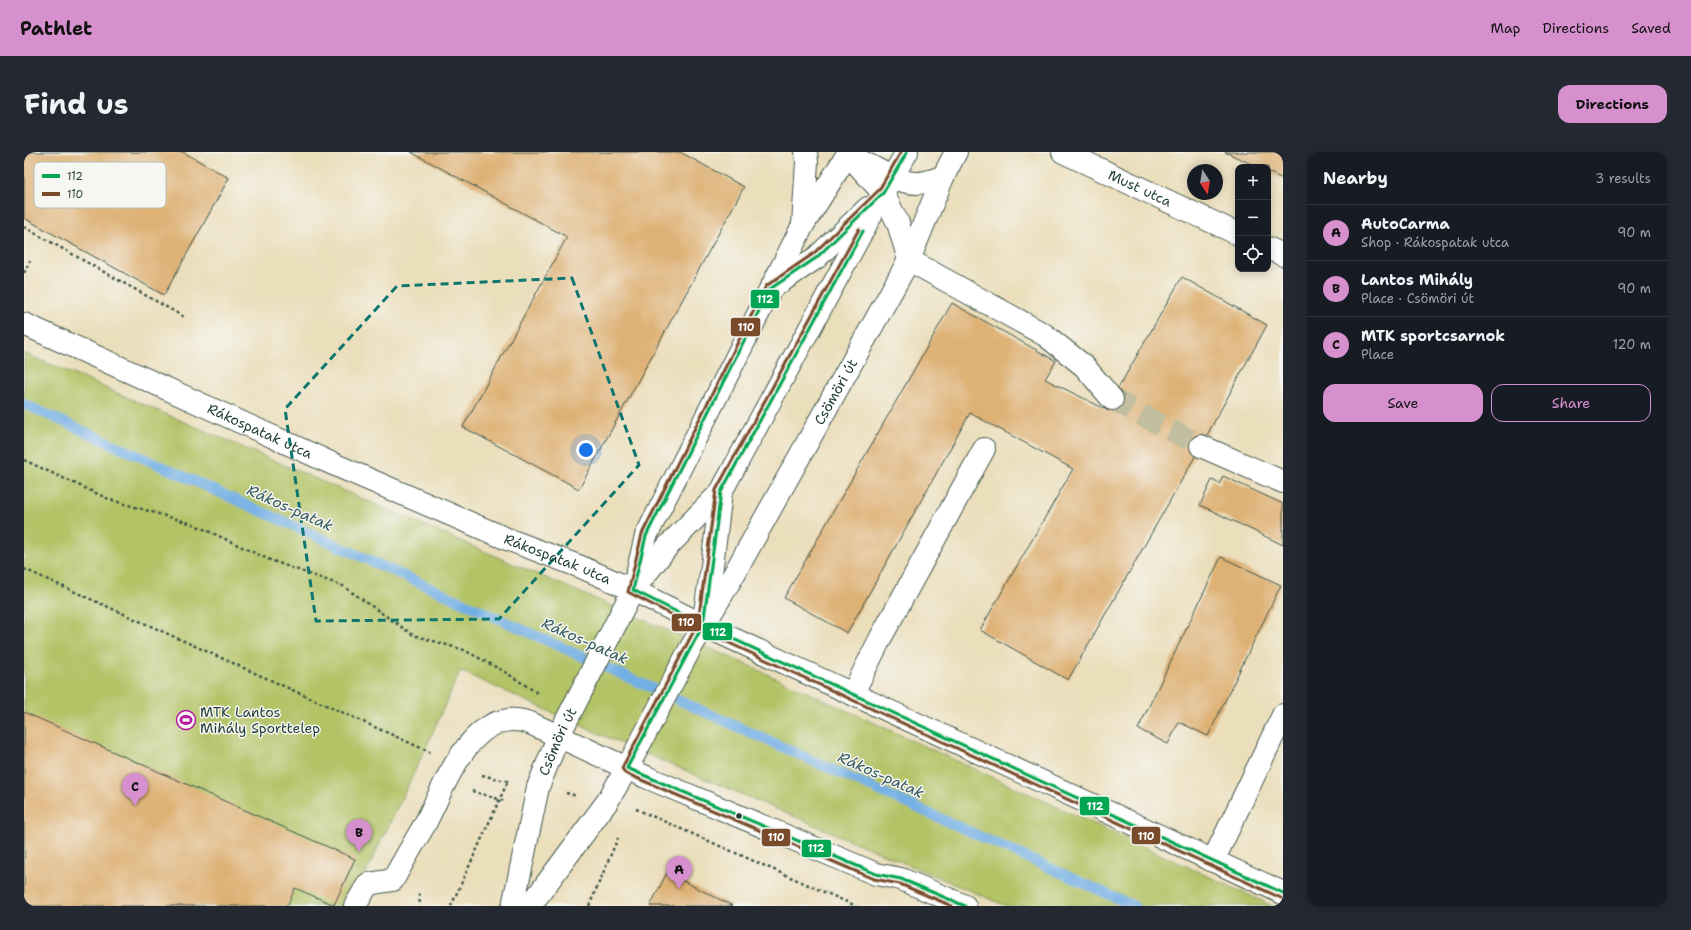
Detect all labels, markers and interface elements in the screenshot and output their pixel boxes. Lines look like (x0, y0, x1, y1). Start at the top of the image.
text: Pathlet (20, 16, 92, 41)
text: Map (1491, 19, 1521, 37)
text: Directions (1543, 19, 1609, 37)
text: Saved (1631, 19, 1671, 37)
text: Find us (24, 85, 129, 123)
button: Directions (1558, 85, 1667, 123)
legend (34, 162, 166, 208)
north arrow (1187, 164, 1223, 200)
map controls (1235, 164, 1271, 272)
button: + (1235, 164, 1271, 200)
street label: Must utca (1105, 165, 1175, 211)
text: Nearby (1323, 167, 1388, 189)
text: 112 (67, 169, 83, 184)
text: 3 results (1595, 170, 1651, 187)
text: 110 (67, 187, 83, 202)
button: − (1235, 200, 1271, 236)
text: AutoCarma (1361, 214, 1450, 234)
text: A (1331, 224, 1341, 241)
text: 90 m (1617, 224, 1651, 241)
text: Shop · Rákospatak utca (1361, 234, 1509, 251)
button: locate (1235, 236, 1271, 272)
text: Lantos Mihály (1361, 270, 1473, 290)
text: B (1332, 280, 1340, 297)
text: 90 m (1617, 280, 1651, 297)
line badge: 112 (750, 289, 780, 309)
text: Place · Csömöri út (1361, 290, 1474, 307)
text: 112 (756, 292, 774, 307)
line badge: 110 (730, 317, 761, 337)
text: 110 (737, 320, 755, 335)
text: MTK sportcsarnok (1361, 326, 1505, 346)
text: C (1332, 336, 1340, 353)
text: 120 m (1613, 336, 1651, 353)
text: Place (1361, 346, 1394, 363)
street label: Csömöri út (810, 356, 861, 428)
button: Save (1323, 384, 1483, 422)
button: Share (1491, 384, 1651, 422)
street label: Rákospatak utca (205, 399, 316, 463)
your location (576, 440, 596, 460)
water label: Rákos-patak (244, 480, 337, 536)
street label: Rákospatak utca (502, 530, 614, 588)
water label: Rákos-patak (539, 613, 632, 669)
line badge: 110 (671, 613, 702, 632)
text: 110 (677, 615, 695, 630)
line badge: 112 (702, 622, 733, 641)
text: 112 (709, 625, 727, 640)
place label: MTK Lantos Mihály Sporttelep (200, 703, 320, 737)
street label: Csömöri út (535, 704, 581, 778)
sports icon: MTK Lantos Mihály Sporttelep (175, 709, 197, 731)
water label: Rákos-patak (835, 747, 928, 803)
pin: C (122, 773, 148, 806)
line badge: 112 (1079, 796, 1110, 816)
text: 112 (1086, 799, 1104, 814)
unlabelled marker (734, 811, 744, 821)
pin: B (346, 819, 372, 852)
line badge: 110 (1131, 826, 1161, 845)
line badge: 110 (761, 828, 791, 847)
text: 110 (1137, 829, 1155, 844)
text: 110 (767, 830, 785, 845)
line badge: 112 (801, 839, 832, 858)
text: 112 (807, 841, 825, 856)
pin: A (666, 856, 692, 889)

